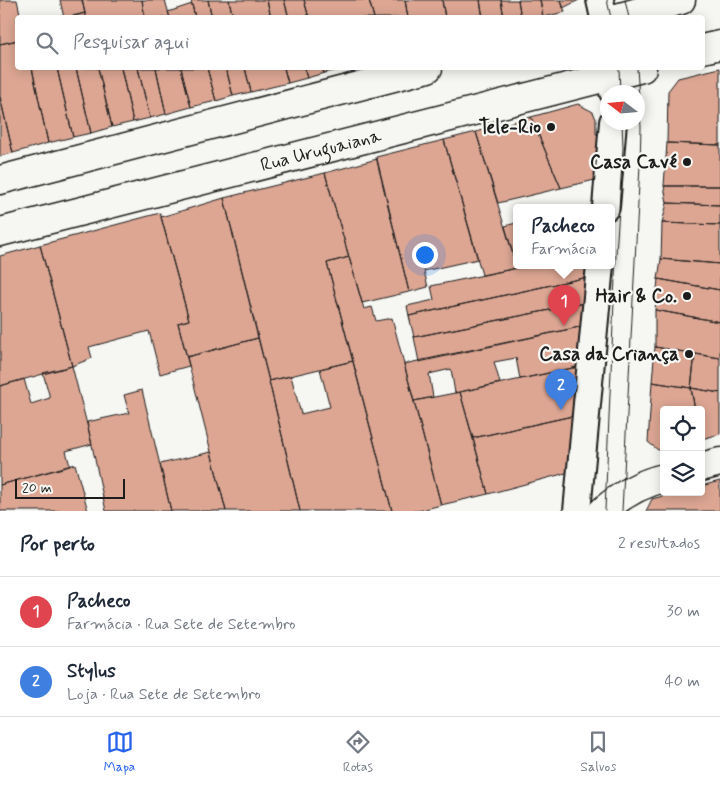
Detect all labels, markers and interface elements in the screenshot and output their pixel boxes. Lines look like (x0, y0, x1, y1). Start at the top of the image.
search box (15, 15, 705, 70)
icon: search (33, 29, 61, 57)
text: Pesquisar aqui (73, 30, 189, 55)
north arrow (600, 85, 645, 130)
place label: Tele-Rio (479, 115, 541, 140)
marker: Tele-Rio (545, 121, 557, 133)
street label: Rua Uruguaiana (258, 123, 384, 177)
place label: Casa Cavé (590, 150, 678, 175)
marker: Casa Cavé (681, 156, 693, 168)
popup (513, 204, 615, 269)
text: Pacheco (531, 214, 595, 239)
text: Farmácia (531, 239, 597, 260)
your location (412, 242, 438, 268)
place label: Hair & Co. (595, 284, 677, 309)
pin: 1 (548, 285, 580, 326)
marker: Hair & Co. (681, 290, 693, 302)
place label: Casa da Criança (539, 342, 679, 367)
marker: Casa da Criança (683, 348, 695, 360)
pin: 2 (545, 369, 577, 410)
map controls (660, 406, 705, 496)
button: locate (660, 406, 705, 451)
button: layers (660, 451, 705, 496)
scale bar (15, 476, 125, 499)
text: 20 m (22, 479, 52, 497)
text: Por perto (20, 530, 95, 558)
text: 2 resultados (618, 533, 700, 554)
text: Pacheco (67, 589, 130, 614)
text: 1 (32, 601, 40, 622)
text: 30 m (667, 601, 700, 622)
text: Farmácia · Rua Sete de Setembro (67, 614, 296, 635)
text: Stylus (67, 659, 116, 684)
text: 2 (32, 671, 40, 692)
text: 40 m (664, 671, 700, 692)
text: Loja · Rua Sete de Setembro (67, 684, 261, 705)
tab: Mapa (104, 728, 135, 776)
tab: Rotas (343, 728, 373, 776)
tab: Salvos (580, 728, 616, 776)

